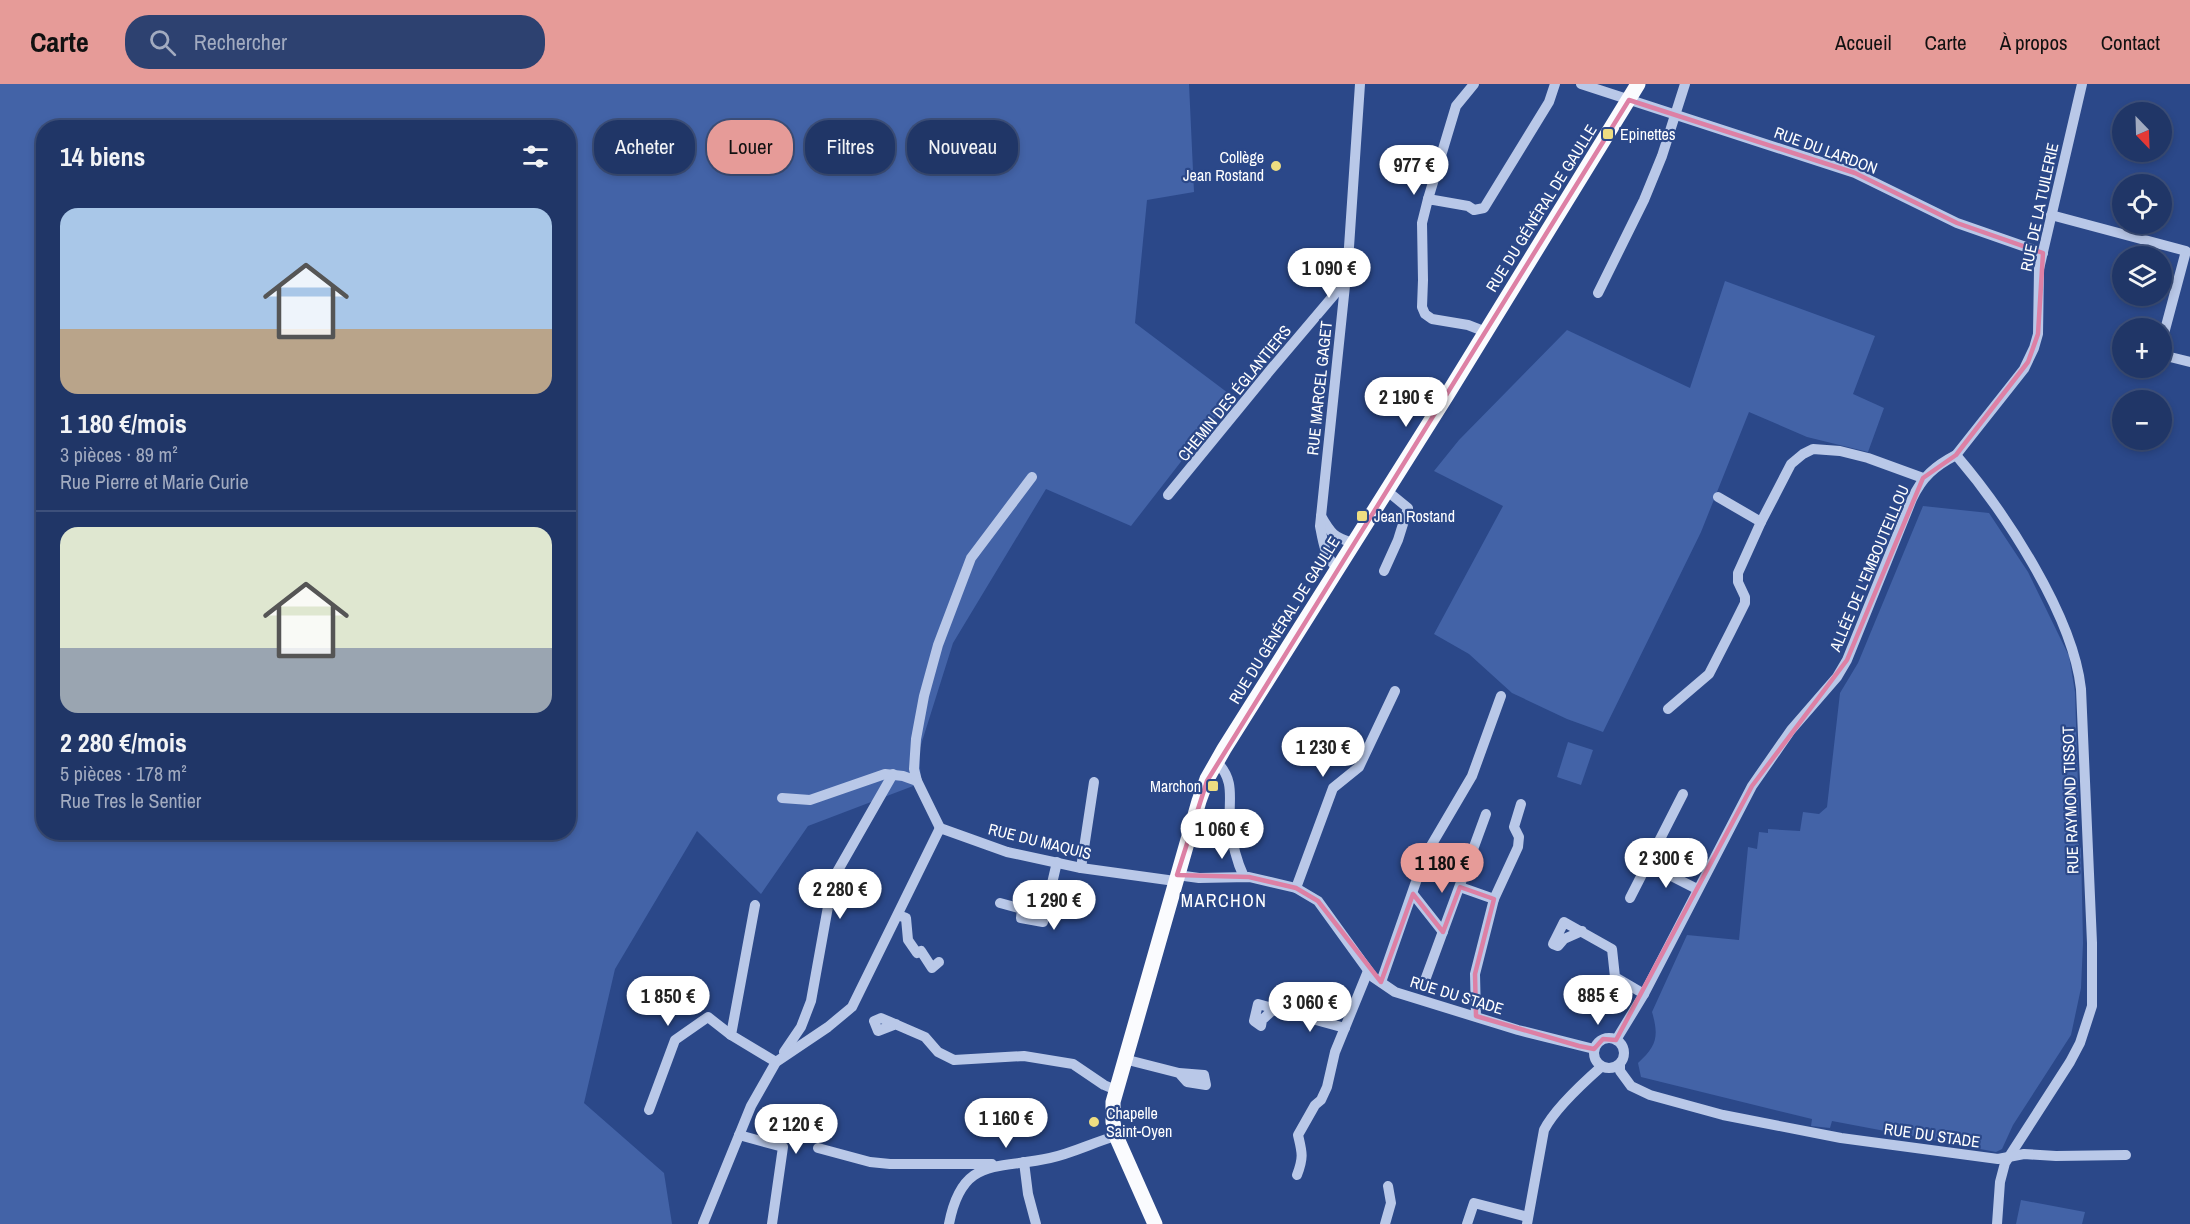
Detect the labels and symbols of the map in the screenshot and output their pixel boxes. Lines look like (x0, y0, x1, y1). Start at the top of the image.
north arrow (2112, 102, 2172, 162)
street label: RUE DU GÉNÉRAL DE GAULLE (1480, 120, 1602, 296)
street label: RUE DU LARDON (1771, 121, 1881, 179)
place label: Epinettes (1620, 123, 1675, 145)
marker: Epinettes (1601, 127, 1615, 141)
street label: RUE DE LA TUILERIE (2015, 141, 2063, 273)
pin: 977 € (1372, 145, 1456, 196)
place label: Collège Jean Rostand (1183, 146, 1264, 186)
marker: Collège Jean Rostand (1269, 159, 1283, 173)
pin: 1 090 € (1274, 248, 1384, 299)
street label: CHEMIN DES ÉGLANTIERS (1172, 320, 1296, 466)
street label: RUE MARCEL GAGET (1301, 320, 1337, 456)
pin: 2 190 € (1351, 377, 1461, 428)
street label: ALLÉE DE L'EMBOUTEILLOU (1824, 481, 1914, 656)
place label: Jean Rostand (1374, 505, 1455, 527)
marker: Jean Rostand (1355, 509, 1369, 523)
street label: RUE DU GÉNÉRAL DE GAULLE (1223, 532, 1345, 708)
street label: RUE RAYMOND TISSOT (2056, 726, 2084, 874)
pin: 1 230 € (1268, 727, 1378, 778)
place label: Marchon (1150, 775, 1201, 797)
marker: Marchon (1206, 779, 1220, 793)
pin: 1 060 € (1167, 809, 1277, 860)
street label: RUE DU MAQUIS (986, 818, 1094, 865)
pin: 2 300 € (1611, 838, 1721, 889)
pin: 1 180 € (1387, 843, 1497, 894)
pin: 2 280 € (785, 869, 895, 920)
pin: 1 290 € (999, 880, 1109, 931)
district label: MARCHON (1181, 888, 1267, 913)
street label: RUE DU STADE (1408, 970, 1506, 1020)
pin: 885 € (1556, 975, 1640, 1026)
pin: 1 850 € (613, 976, 723, 1027)
pin: 3 060 € (1255, 982, 1365, 1033)
pin: 1 160 € (951, 1098, 1061, 1149)
place label: Chapelle Saint-Oyen (1106, 1102, 1172, 1142)
pin: 2 120 € (741, 1104, 851, 1155)
marker: Chapelle Saint-Oyen (1087, 1115, 1101, 1129)
street label: RUE DU STADE (1883, 1117, 1981, 1153)

